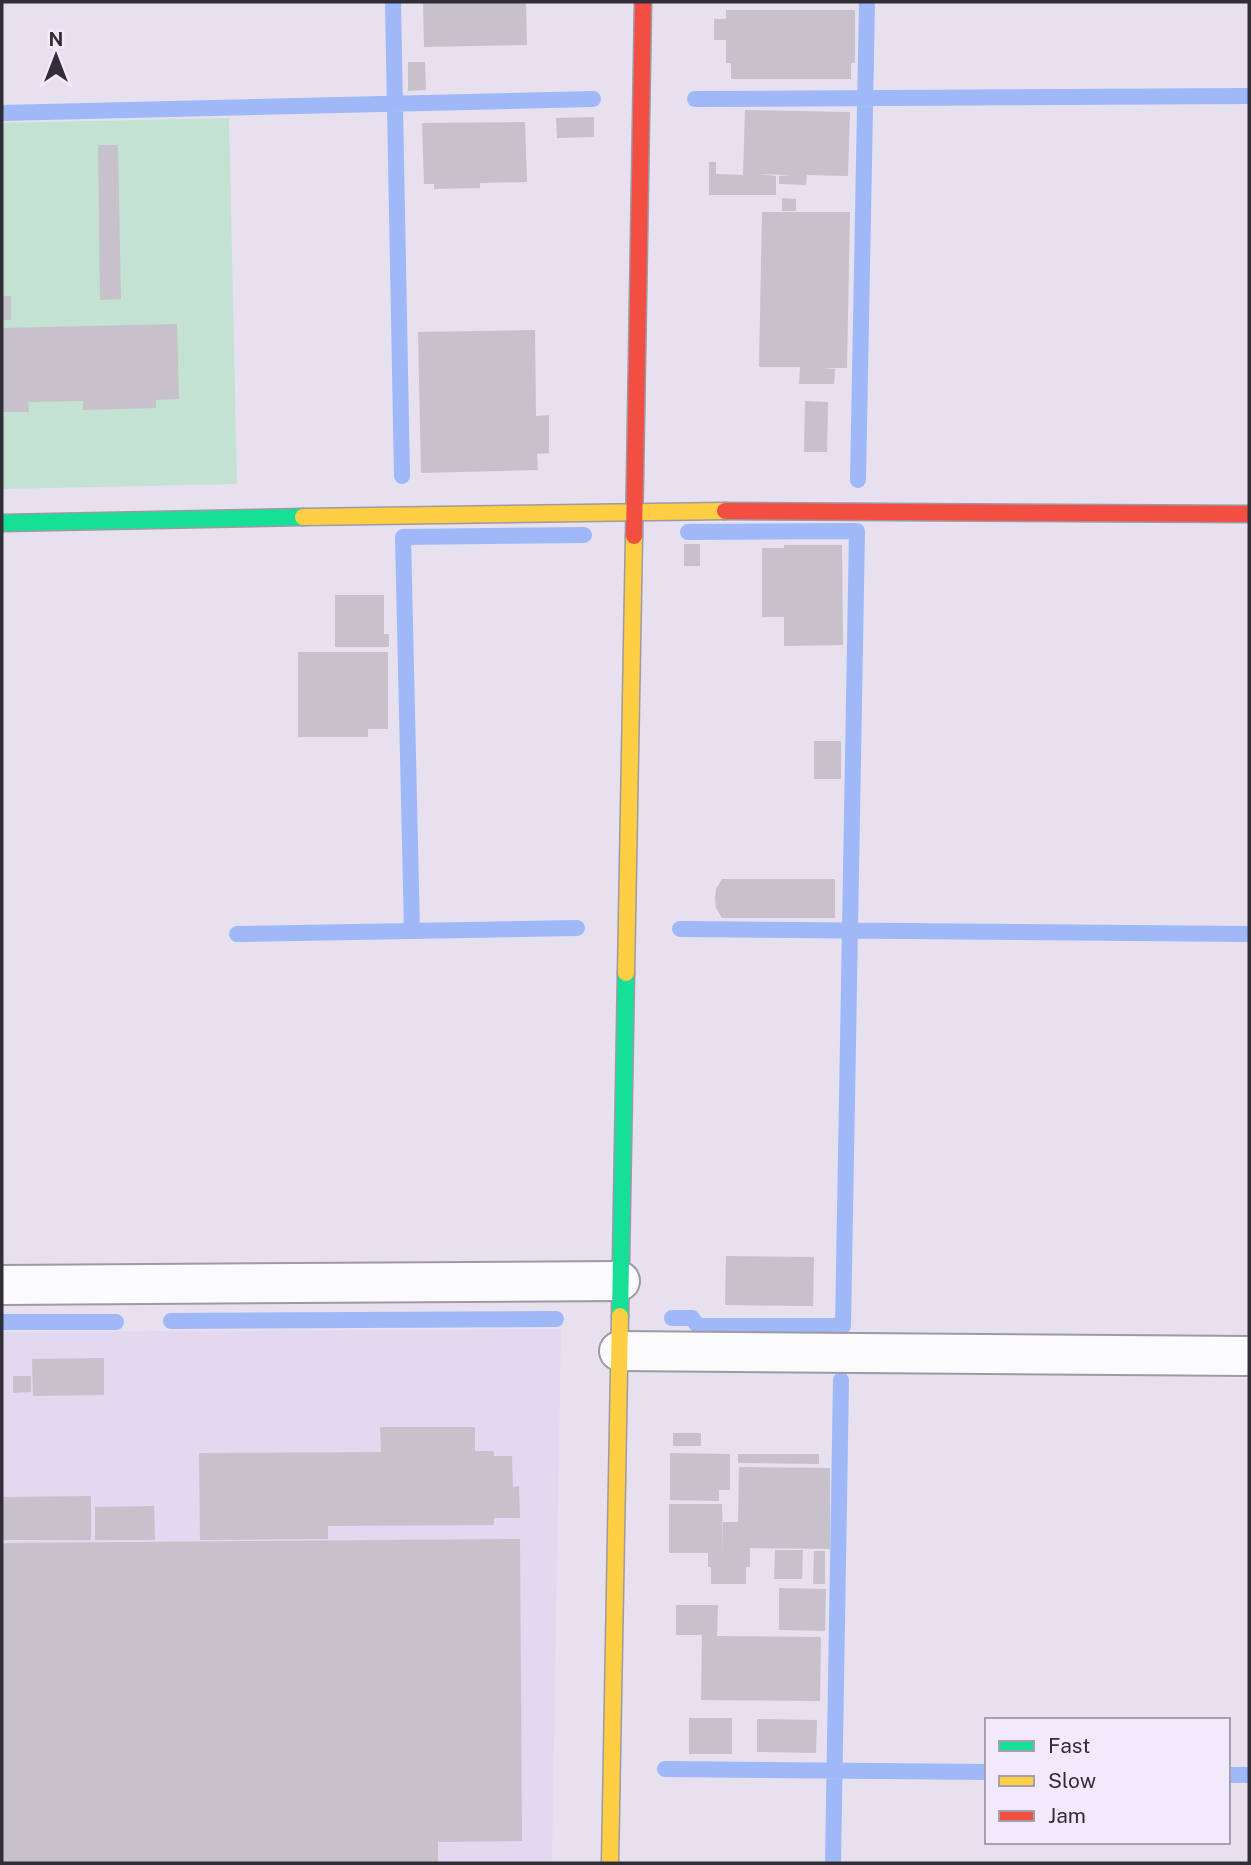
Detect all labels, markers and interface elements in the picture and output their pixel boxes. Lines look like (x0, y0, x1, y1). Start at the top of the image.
north arrow (21, 21, 91, 91)
text: N (49, 28, 63, 50)
legend (985, 1718, 1230, 1844)
text: Fast (1048, 1733, 1090, 1758)
text: Slow (1048, 1768, 1096, 1793)
text: Jam (1048, 1803, 1086, 1828)

